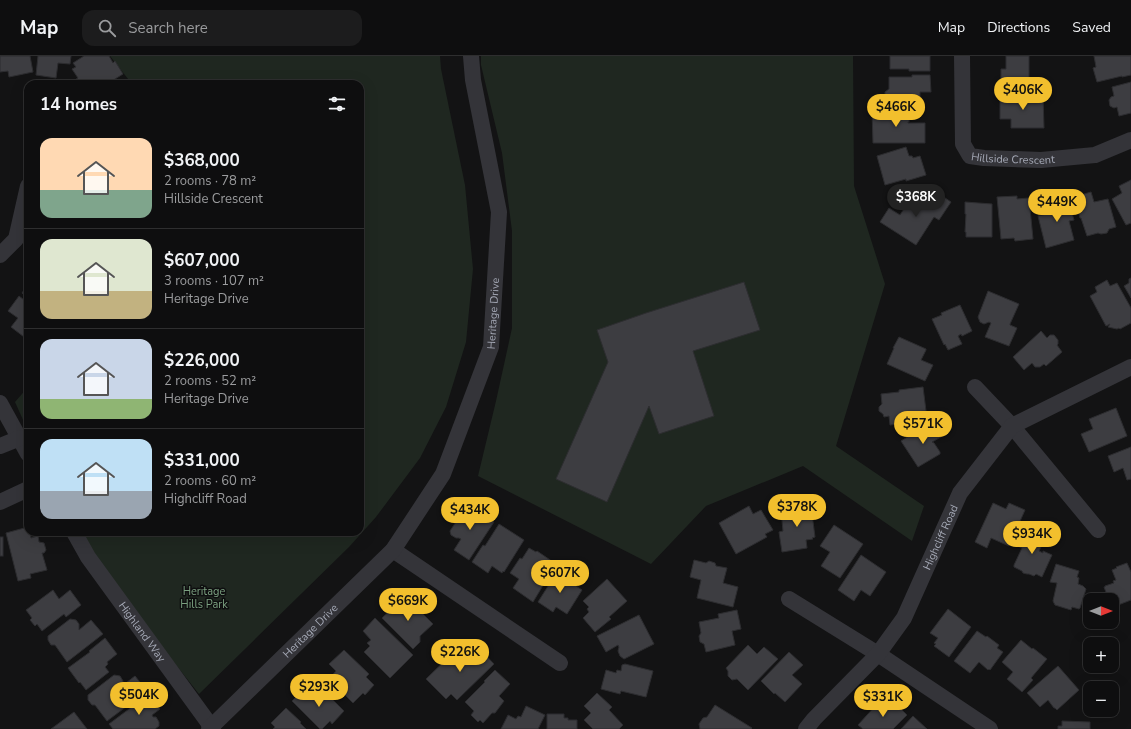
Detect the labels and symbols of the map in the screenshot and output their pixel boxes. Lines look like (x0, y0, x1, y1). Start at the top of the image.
pin: $406K (995, 77, 1051, 111)
pin: $466K (868, 94, 924, 128)
street label: Hillside Crescent (970, 149, 1056, 168)
pin: $368K (888, 184, 944, 218)
pin: $449K (1029, 189, 1085, 223)
street label: Heritage Drive (484, 277, 503, 350)
pin: $571K (895, 411, 951, 445)
pin: $378K (769, 494, 825, 528)
pin: $434K (442, 497, 498, 531)
street label: Highcliff Road (919, 502, 962, 572)
pin: $934K (1004, 521, 1060, 555)
pin: $607K (532, 560, 588, 594)
park label: Heritage Hills Park (180, 584, 228, 612)
pin: $669K (380, 588, 436, 622)
north arrow (1083, 593, 1119, 629)
street label: Highland Way (115, 599, 169, 665)
street label: Heritage Drive (279, 601, 341, 661)
pin: $226K (432, 639, 488, 673)
pin: $293K (291, 674, 347, 708)
pin: $504K (111, 682, 167, 716)
pin: $331K (855, 684, 911, 718)

